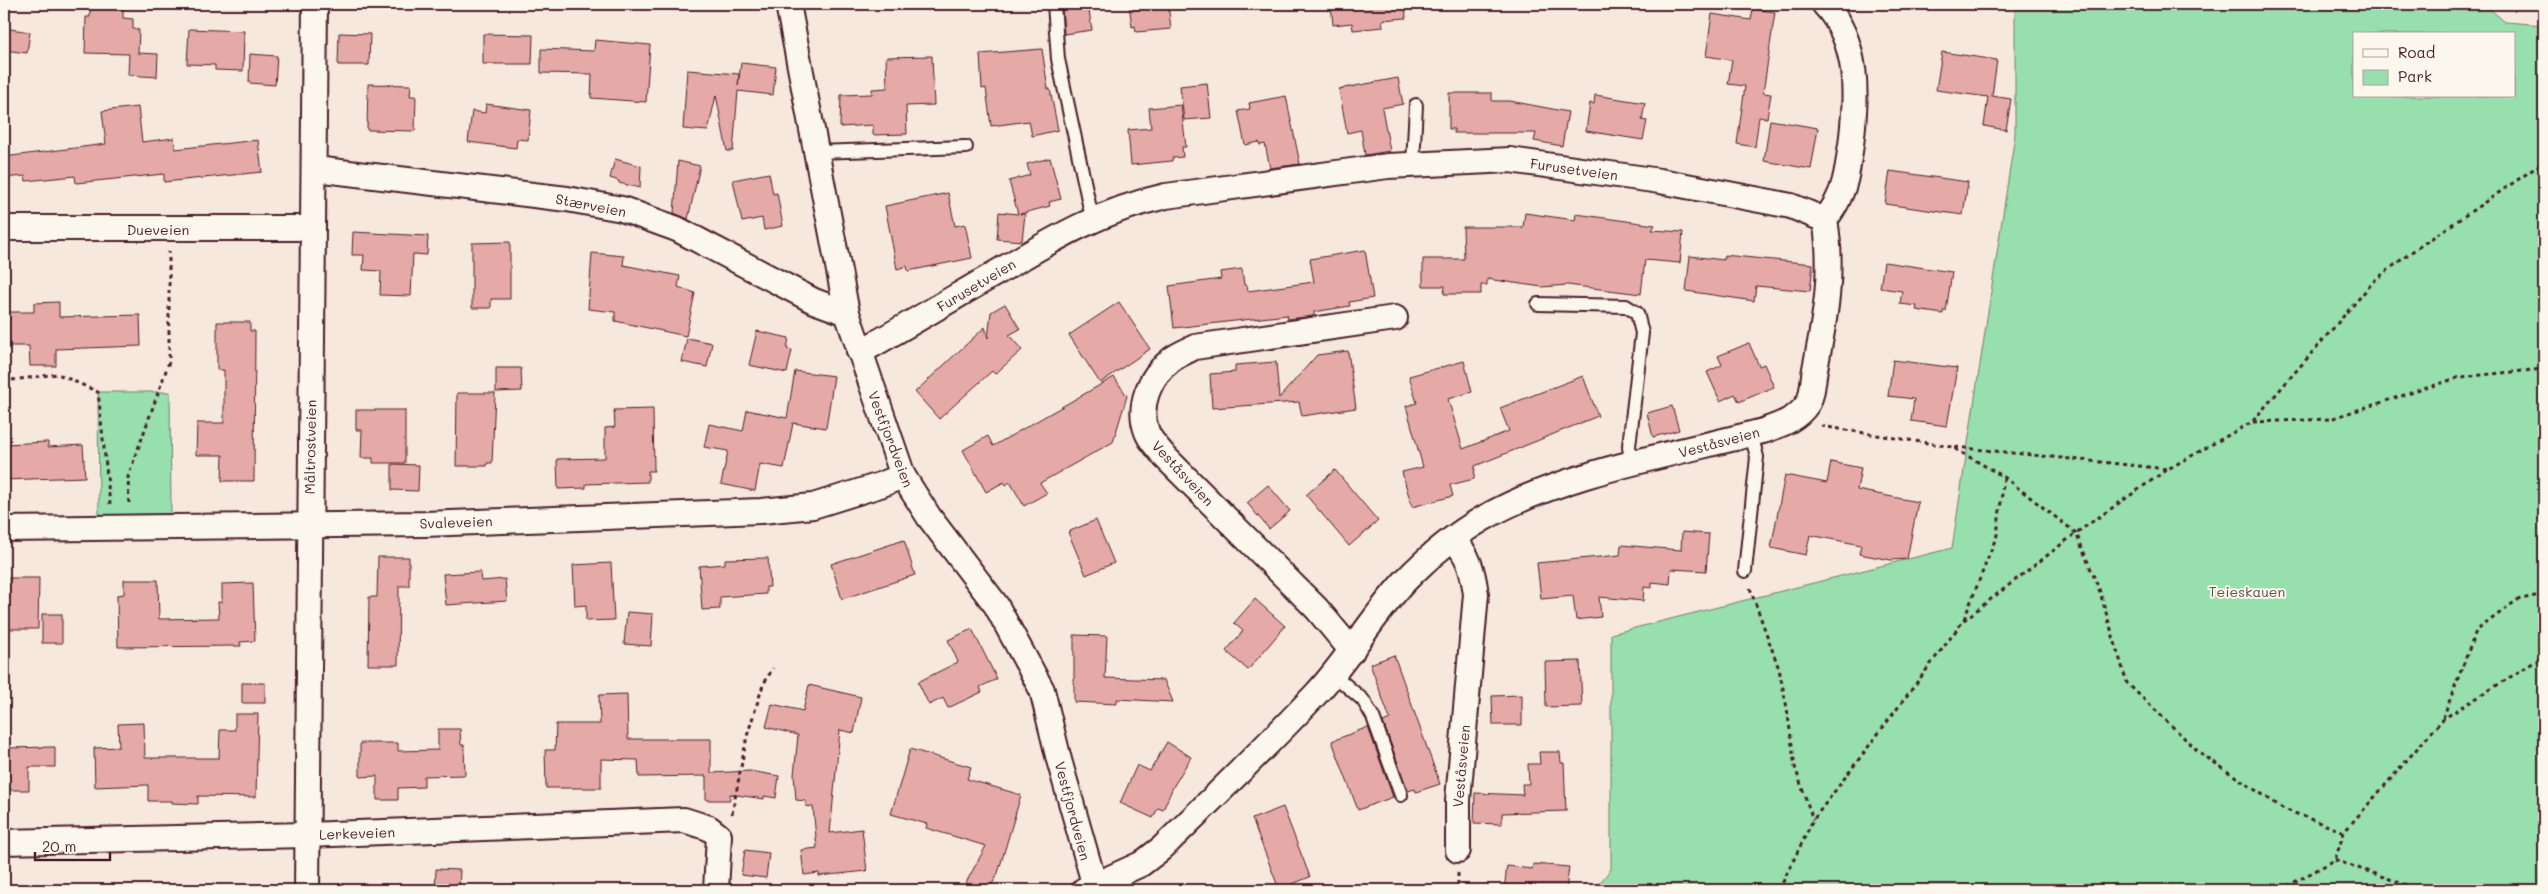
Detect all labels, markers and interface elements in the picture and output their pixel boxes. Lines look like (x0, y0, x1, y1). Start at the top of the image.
legend (2353, 32, 2516, 98)
text: Road (2398, 42, 2435, 62)
text: Park (2398, 66, 2432, 86)
street label: Furusetveien (1529, 153, 1619, 185)
street label: Stærveien (554, 189, 628, 221)
street label: Dueveien (127, 220, 189, 239)
street label: Furusetveien (933, 254, 1019, 316)
street label: Vestfjordveien (864, 388, 918, 490)
street label: Måltrostveien (300, 400, 320, 494)
street label: Veståsveien (1676, 422, 1762, 462)
street label: Veståsveien (1148, 436, 1218, 510)
street label: Svaleveien (419, 511, 493, 533)
park label: Teieskauen (2209, 582, 2285, 601)
street label: Veståsveien (1448, 724, 1474, 808)
street label: Vestfjordveien (1051, 759, 1095, 863)
street label: Lerkeveien (319, 822, 395, 844)
scale bar (35, 829, 110, 861)
text: 20 m (42, 836, 76, 856)

